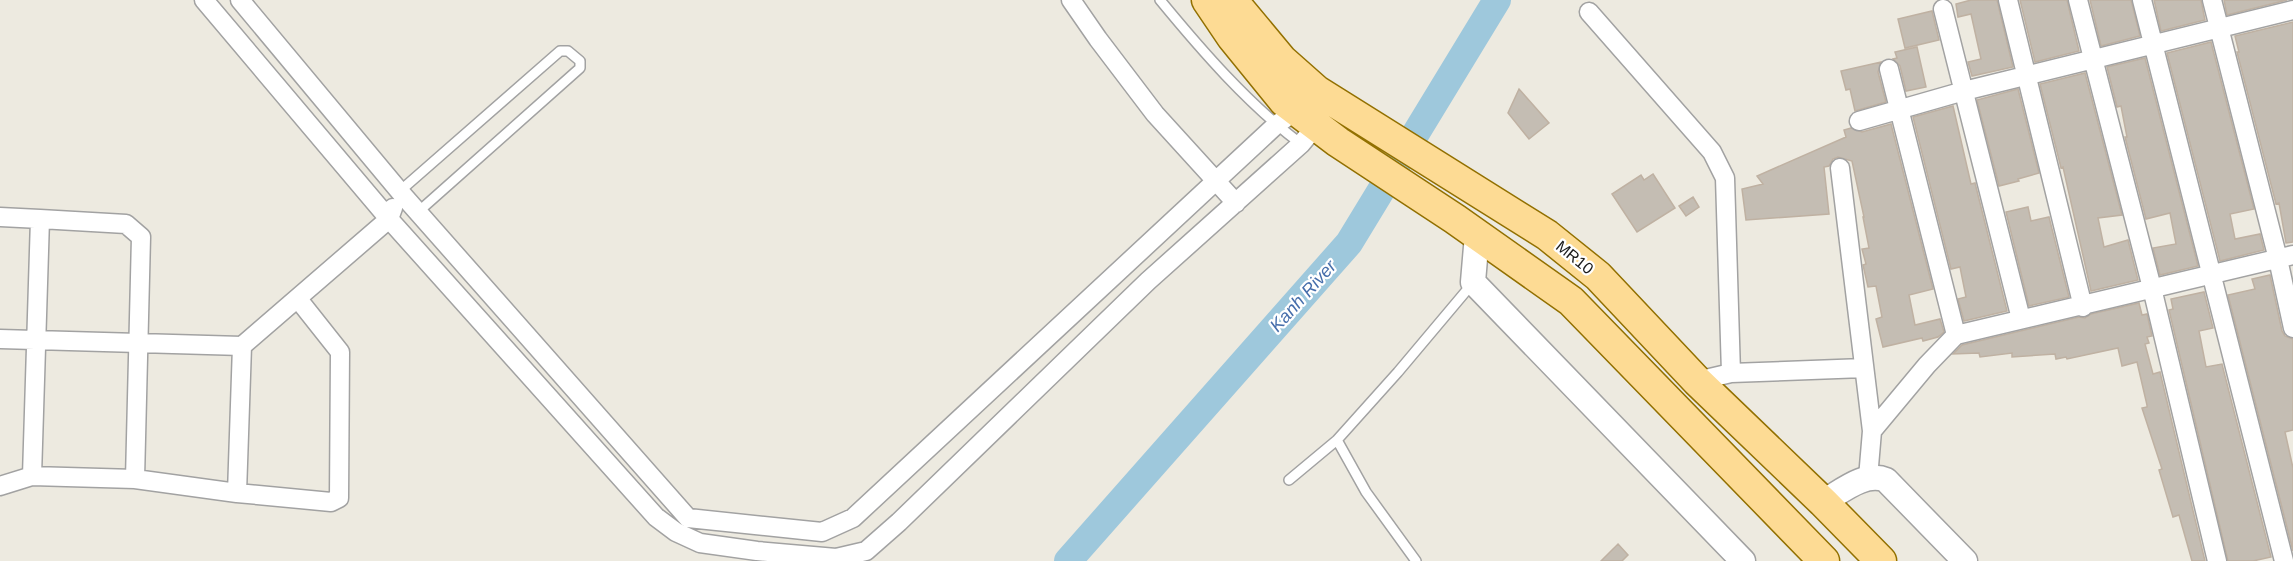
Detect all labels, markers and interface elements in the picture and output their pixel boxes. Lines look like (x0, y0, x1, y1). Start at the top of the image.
street label: MR10 (1553, 237, 1597, 277)
water label: Kanh River (1266, 255, 1341, 336)

